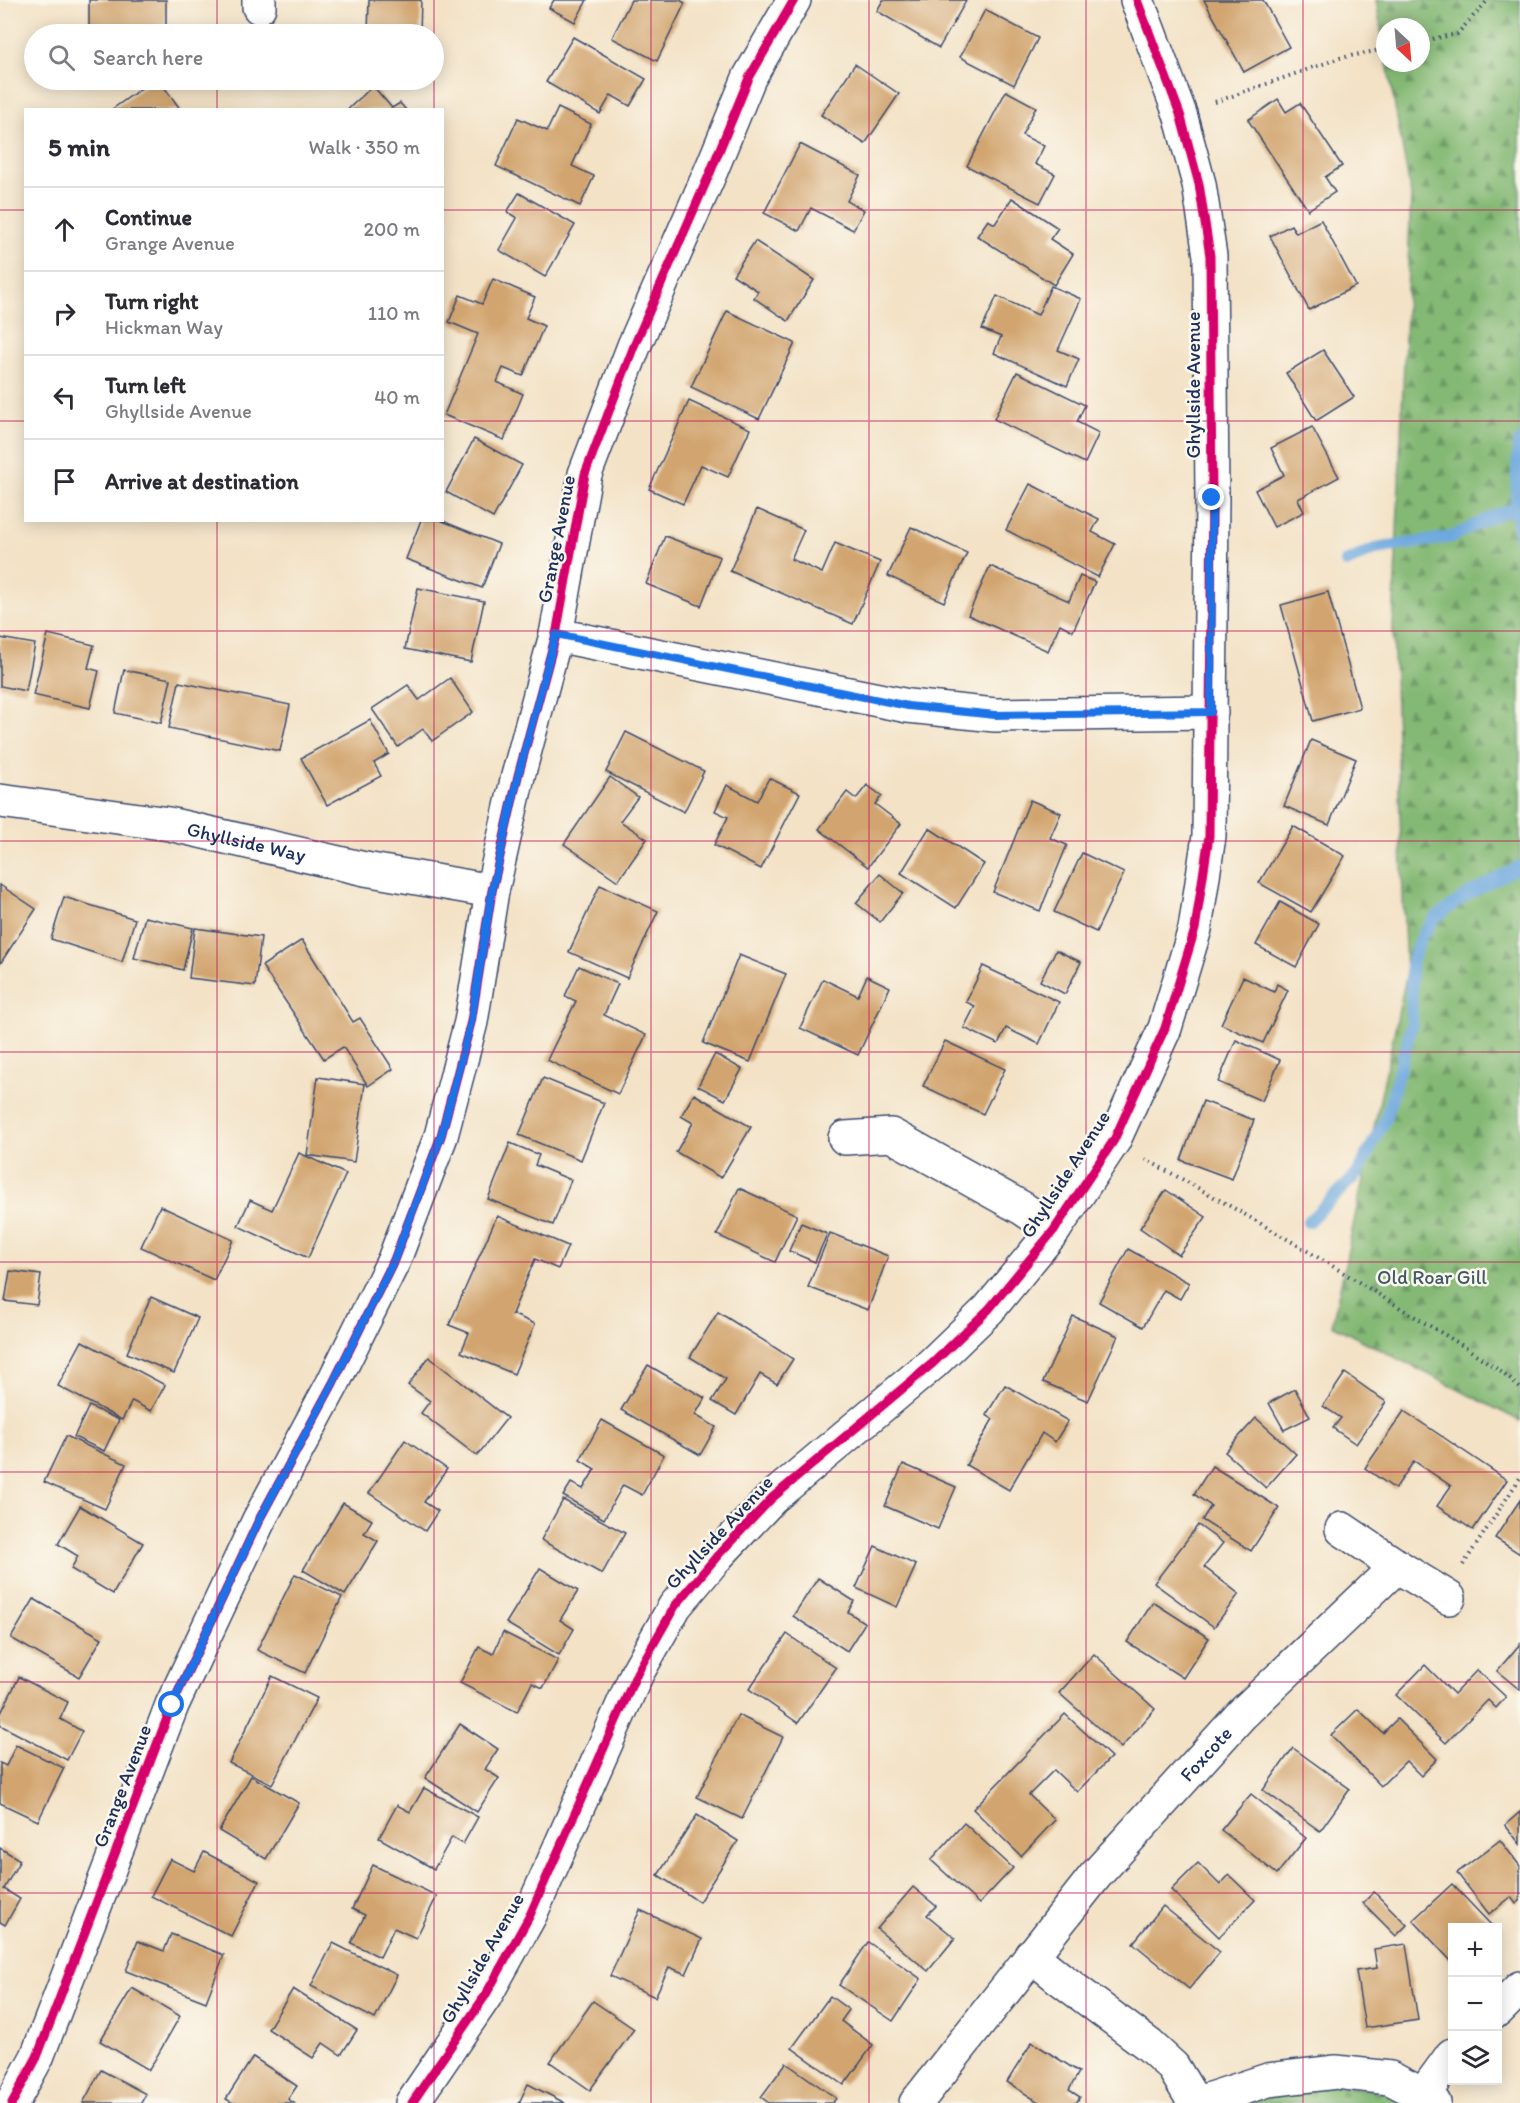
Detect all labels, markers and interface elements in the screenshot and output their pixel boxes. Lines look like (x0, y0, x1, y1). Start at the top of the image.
north arrow (1376, 18, 1430, 72)
search box (24, 24, 444, 90)
icon: search (45, 41, 78, 74)
text: Search here (93, 44, 203, 71)
text: 5 min (48, 131, 110, 163)
text: Walk · 350 m (309, 135, 420, 159)
text: Continue (105, 204, 192, 231)
icon: ahead (48, 213, 81, 246)
text: 200 m (364, 217, 420, 241)
text: Grange Avenue (105, 231, 235, 255)
text: Turn right (105, 288, 199, 315)
icon: right (48, 297, 81, 330)
text: 110 m (368, 301, 420, 325)
street label: Ghyllside Avenue (1181, 312, 1205, 458)
text: Hickman Way (105, 315, 223, 339)
text: Turn left (105, 372, 186, 399)
icon: left (48, 381, 81, 414)
text: 40 m (374, 385, 420, 409)
text: Ghyllside Avenue (105, 399, 252, 423)
icon: arrive (48, 465, 81, 498)
text: Arrive at destination (105, 468, 299, 495)
street label: Grange Avenue (532, 473, 580, 605)
route end (1198, 484, 1224, 510)
street label: Ghyllside Way (185, 817, 309, 867)
street label: Ghyllside Avenue (1015, 1106, 1115, 1242)
park label: Old Roar Gill (1377, 1265, 1487, 1289)
street label: Ghyllside Avenue (660, 1470, 778, 1594)
route start (158, 1691, 184, 1717)
street label: Grange Avenue (88, 1721, 156, 1851)
street label: Foxcote (1175, 1721, 1237, 1786)
street label: Ghyllside Avenue (435, 1888, 529, 2028)
map controls (1448, 1923, 1502, 2085)
button: + (1448, 1923, 1502, 1977)
button: − (1448, 1977, 1502, 2031)
button: layers (1448, 2031, 1502, 2085)

